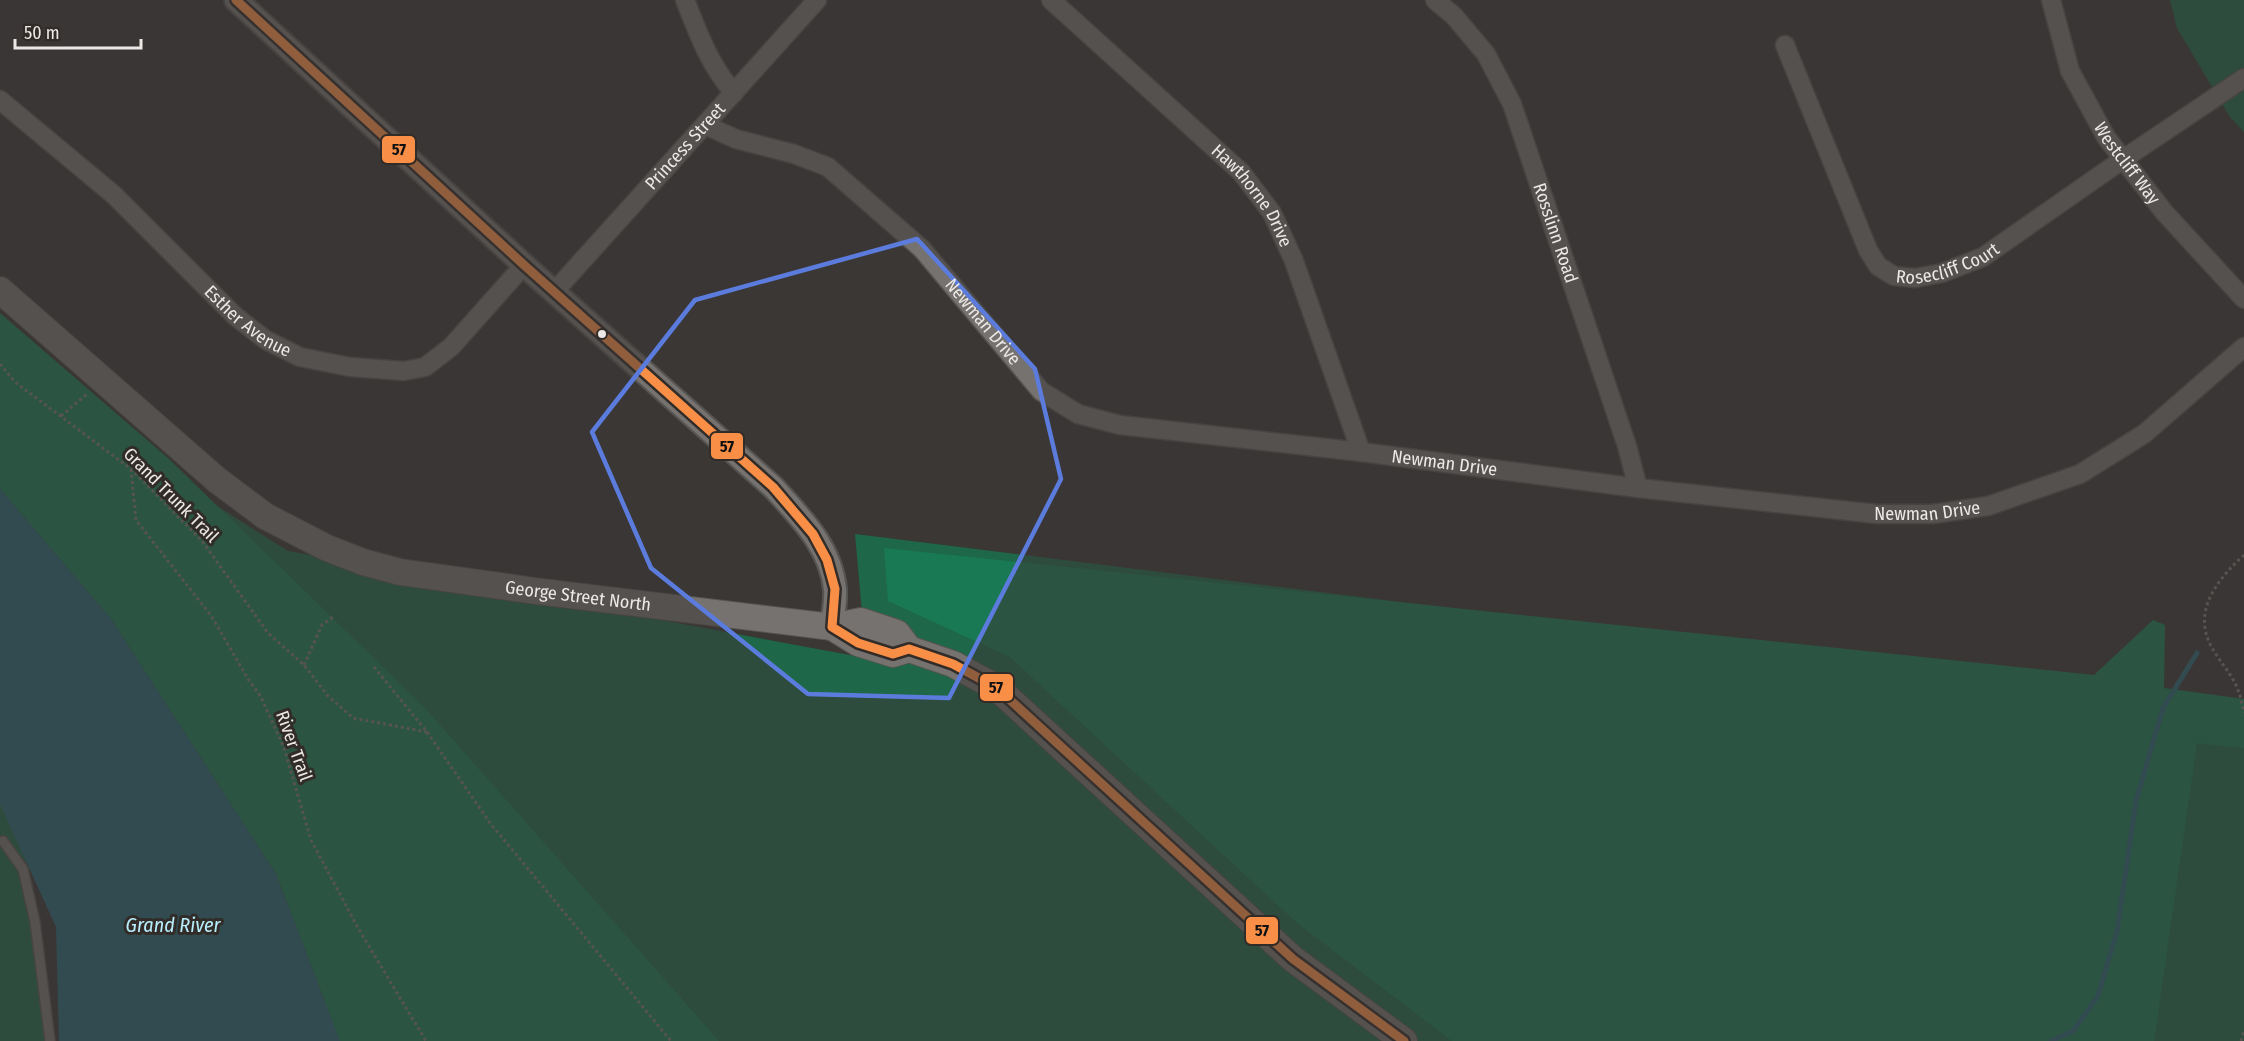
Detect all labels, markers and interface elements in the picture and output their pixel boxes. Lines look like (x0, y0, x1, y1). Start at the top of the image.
scale bar (15, 12, 141, 50)
text: 50 m (24, 22, 60, 44)
street label: Princess Street (640, 98, 730, 194)
street label: Westcliff Way (2089, 118, 2165, 209)
line badge: 57 (381, 135, 416, 164)
text: 57 (392, 140, 406, 159)
street label: Hawthorne Drive (1207, 140, 1297, 250)
street label: Rosslinn Road (1528, 180, 1582, 286)
street label: Rosecliff Court (1895, 238, 2004, 289)
street label: Newman Drive (940, 274, 1026, 370)
street label: Esther Avenue (200, 281, 295, 362)
unlabelled marker (596, 328, 608, 340)
line badge: 57 (710, 432, 744, 460)
text: 57 (720, 437, 734, 456)
street label: Grand Trunk Trail (119, 443, 223, 547)
street label: Newman Drive (1390, 445, 1499, 481)
street label: Newman Drive (1874, 496, 1982, 526)
street label: George Street North (504, 576, 652, 616)
line badge: 57 (979, 673, 1014, 702)
text: 57 (989, 678, 1003, 697)
street label: River Trail (271, 708, 317, 784)
water label: Grand River (126, 913, 222, 937)
line badge: 57 (1245, 916, 1279, 945)
text: 57 (1255, 921, 1269, 940)

